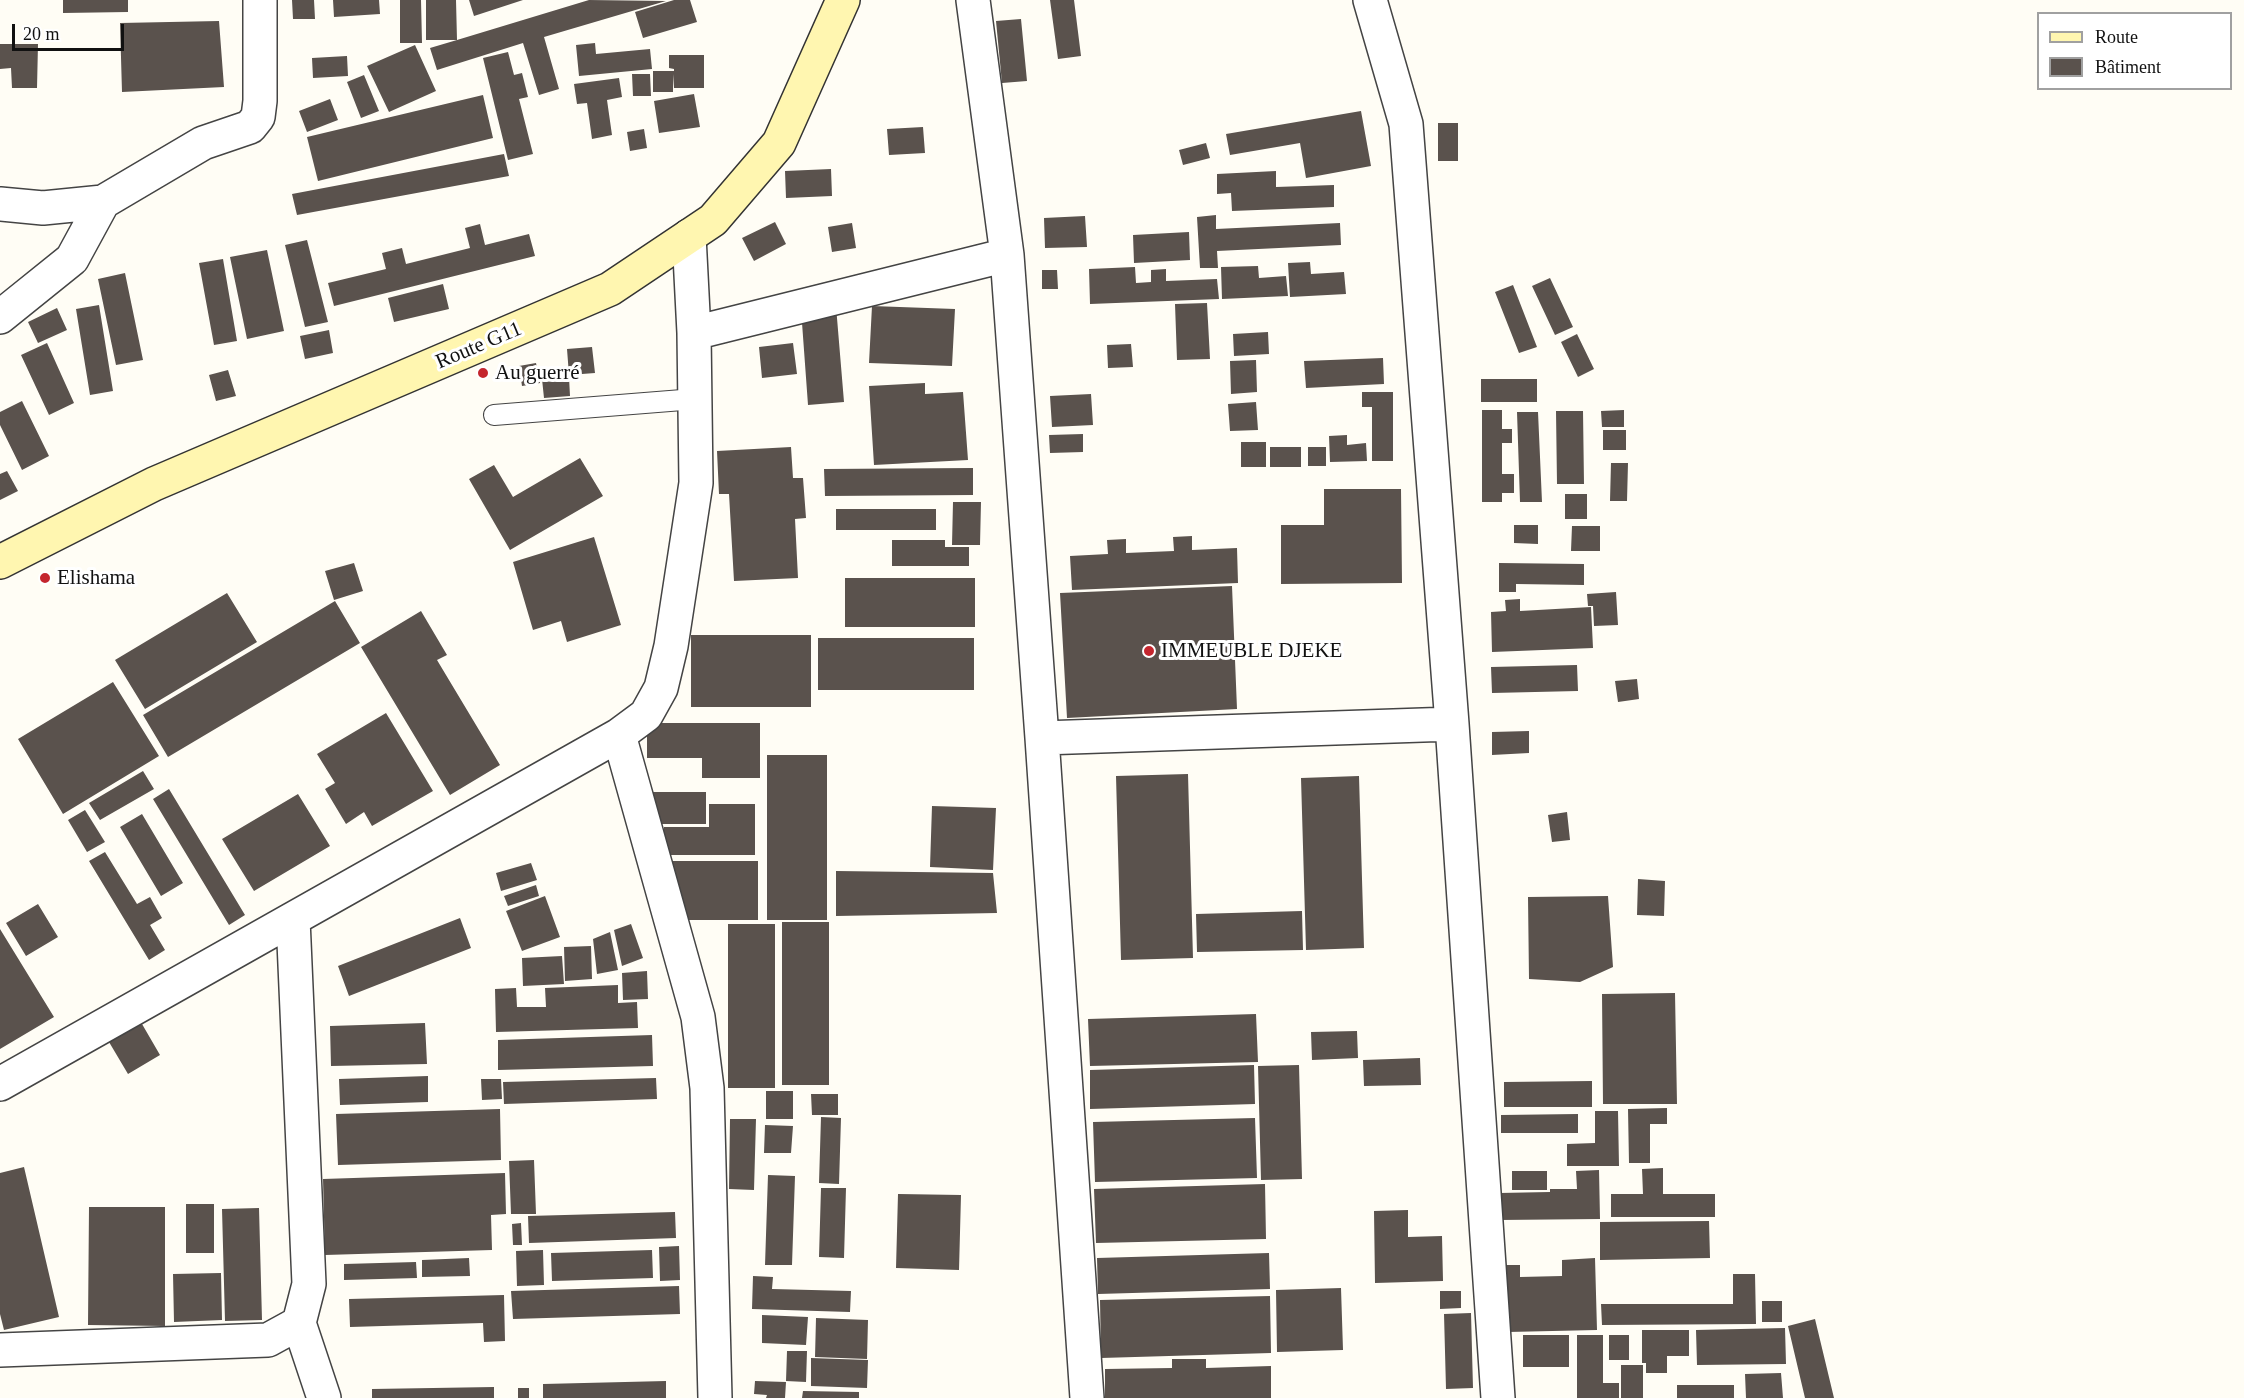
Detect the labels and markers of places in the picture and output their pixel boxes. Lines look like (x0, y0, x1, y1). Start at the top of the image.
place label: Au guerré (495, 360, 580, 386)
marker: Au guerré (476, 366, 490, 380)
place label: Elishama (57, 565, 135, 591)
marker: Elishama (38, 571, 52, 585)
place label: IMMEUBLE DJEKE (1161, 638, 1342, 664)
marker: IMMEUBLE DJEKE (1142, 644, 1156, 658)

